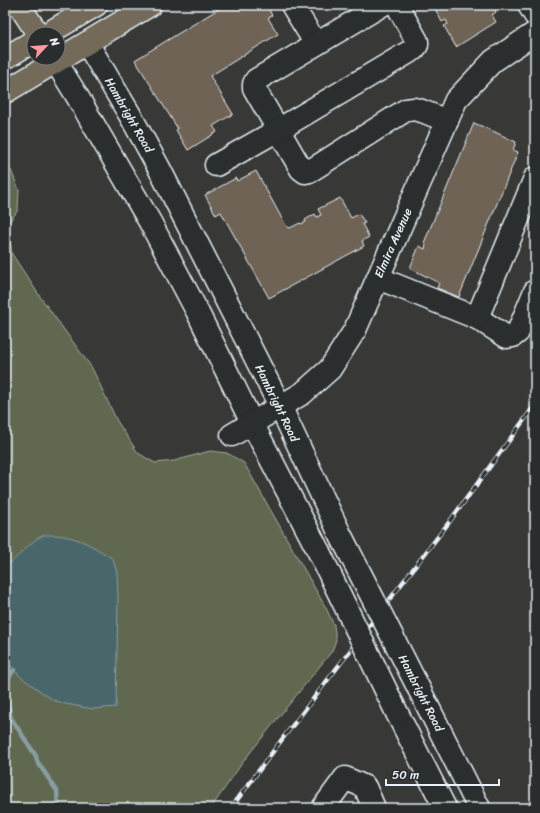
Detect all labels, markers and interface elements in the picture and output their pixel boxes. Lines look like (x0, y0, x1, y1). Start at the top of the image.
north arrow (26, 26, 66, 66)
text: N (44, 33, 65, 50)
street label: Hambright Road (98, 73, 160, 158)
street label: Elmira Avenue (368, 204, 418, 282)
street label: Hambright Road (249, 360, 306, 447)
street label: Hambright Road (392, 650, 451, 737)
scale bar (386, 761, 499, 787)
text: 50 m (392, 764, 419, 786)

